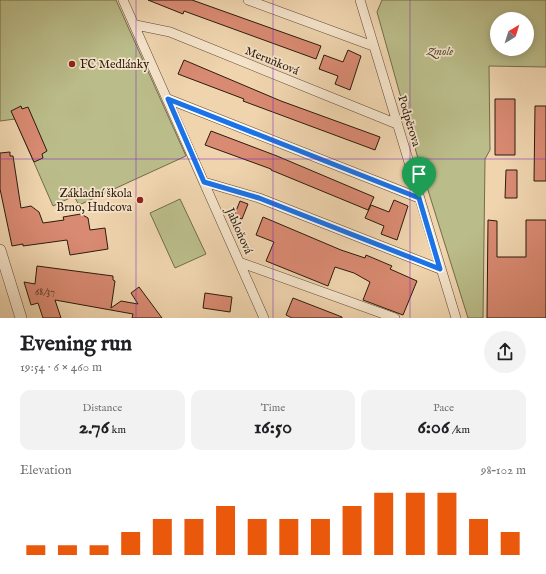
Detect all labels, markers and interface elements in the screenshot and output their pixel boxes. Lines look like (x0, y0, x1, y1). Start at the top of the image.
north arrow (490, 12, 534, 56)
map controls (490, 12, 534, 56)
street label: Meruňková (243, 43, 302, 79)
park label: Zmole (426, 44, 453, 60)
place label: FC Medlánky (80, 57, 149, 72)
marker: FC Medlánky (67, 59, 77, 69)
street label: Podpěrova (393, 94, 424, 150)
pin (402, 157, 436, 198)
icon: arrive (408, 163, 430, 185)
place label: Základní škola Brno, Hudcova (56, 186, 133, 215)
marker: Základní škola Brno, Hudcova (135, 195, 145, 205)
street label: Jabloňová (220, 204, 256, 258)
house number: 68/37 (35, 286, 55, 299)
text: Evening run (20, 330, 132, 358)
button: share (484, 331, 526, 373)
text: 19:54 · 6 × 460 m (20, 359, 102, 376)
text: Distance (82, 401, 122, 415)
text: Time (261, 401, 285, 415)
text: Pace (433, 401, 454, 415)
text: 2.76 (79, 415, 109, 440)
text: 16:50 (254, 415, 292, 440)
text: 6:06 (417, 415, 449, 440)
text: km (109, 423, 126, 437)
text: /km (449, 423, 470, 437)
text: Elevation (20, 462, 72, 479)
text: 98–102 m (481, 462, 526, 479)

